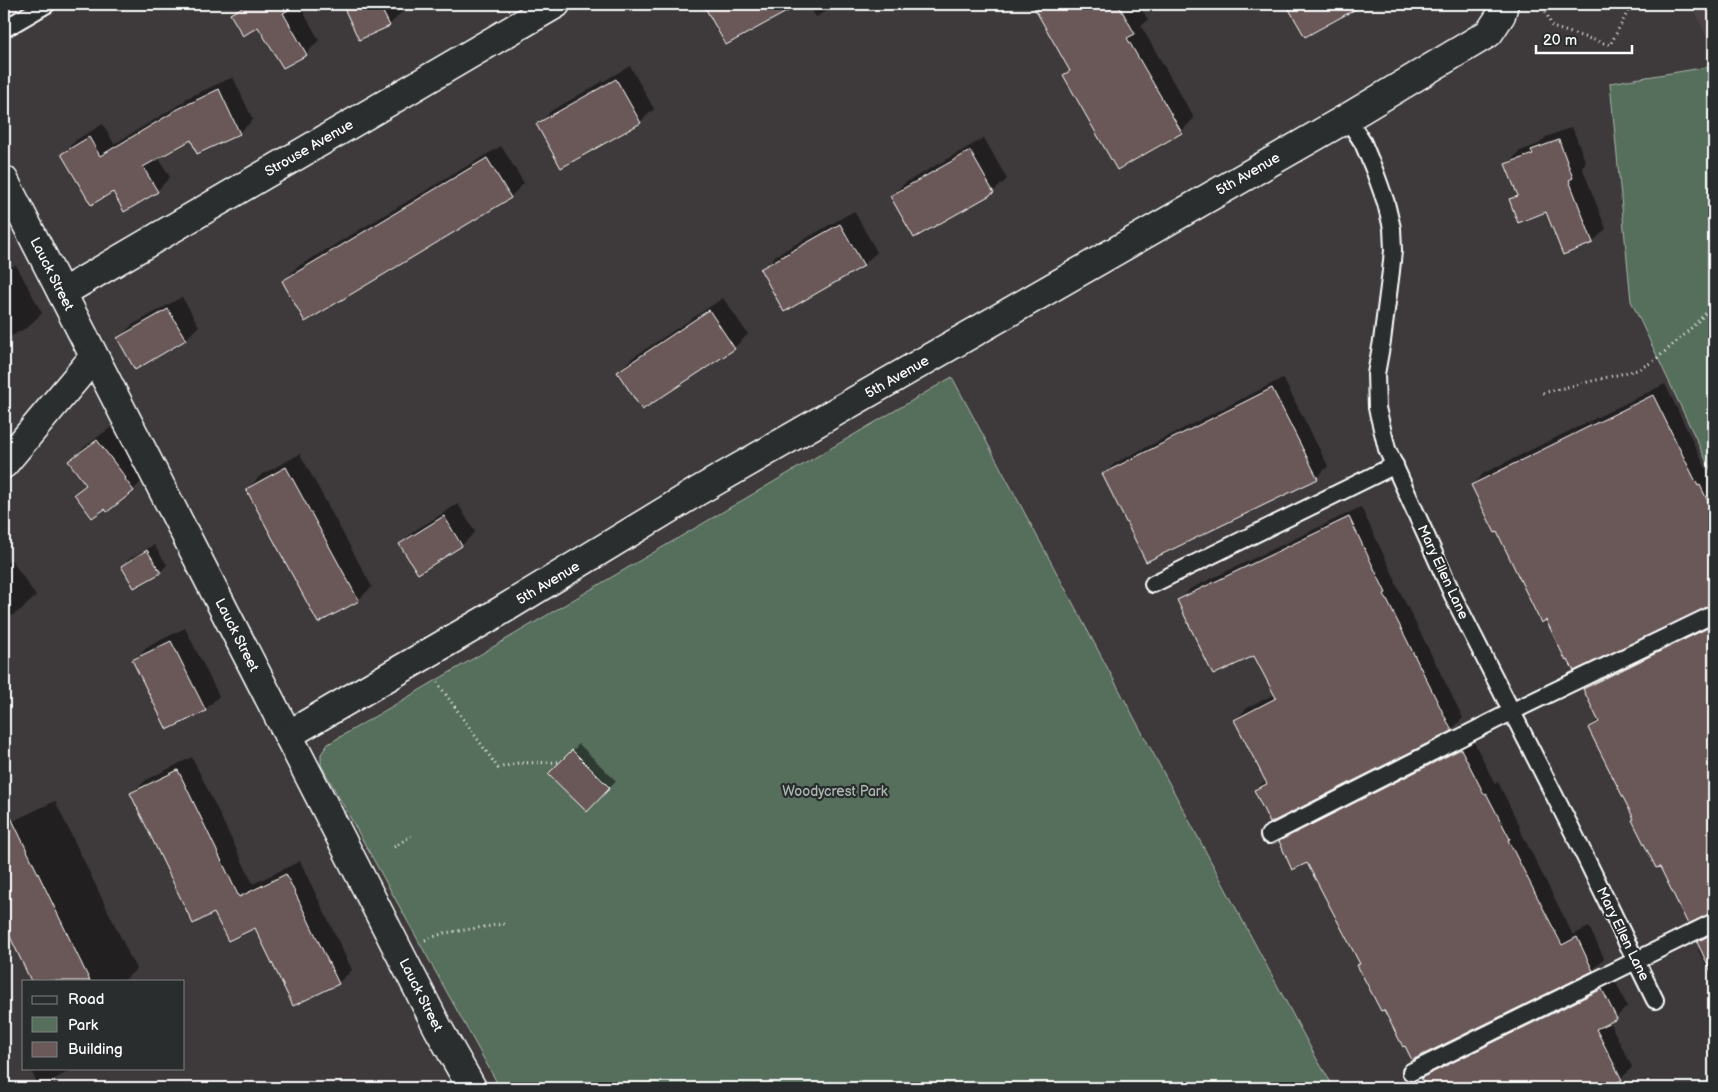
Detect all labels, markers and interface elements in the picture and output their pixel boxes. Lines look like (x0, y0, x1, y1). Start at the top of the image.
scale bar (1536, 22, 1632, 54)
text: 20 m (1543, 31, 1577, 50)
street label: Strouse Avenue (262, 116, 356, 180)
street label: 5th Avenue (1213, 149, 1283, 199)
street label: Lauck Street (26, 235, 78, 314)
street label: 5th Avenue (862, 352, 932, 402)
street label: Mary Ellen Lane (1414, 522, 1472, 622)
street label: 5th Avenue (513, 557, 583, 609)
street label: Lauck Street (211, 596, 263, 675)
park label: Woodycrest Park (782, 783, 888, 800)
street label: Mary Ellen Lane (1593, 884, 1653, 984)
street label: Lauck Street (395, 956, 447, 1035)
legend (22, 980, 185, 1070)
text: Road (68, 990, 104, 1009)
text: Park (68, 1016, 99, 1035)
text: Building (68, 1040, 123, 1059)

